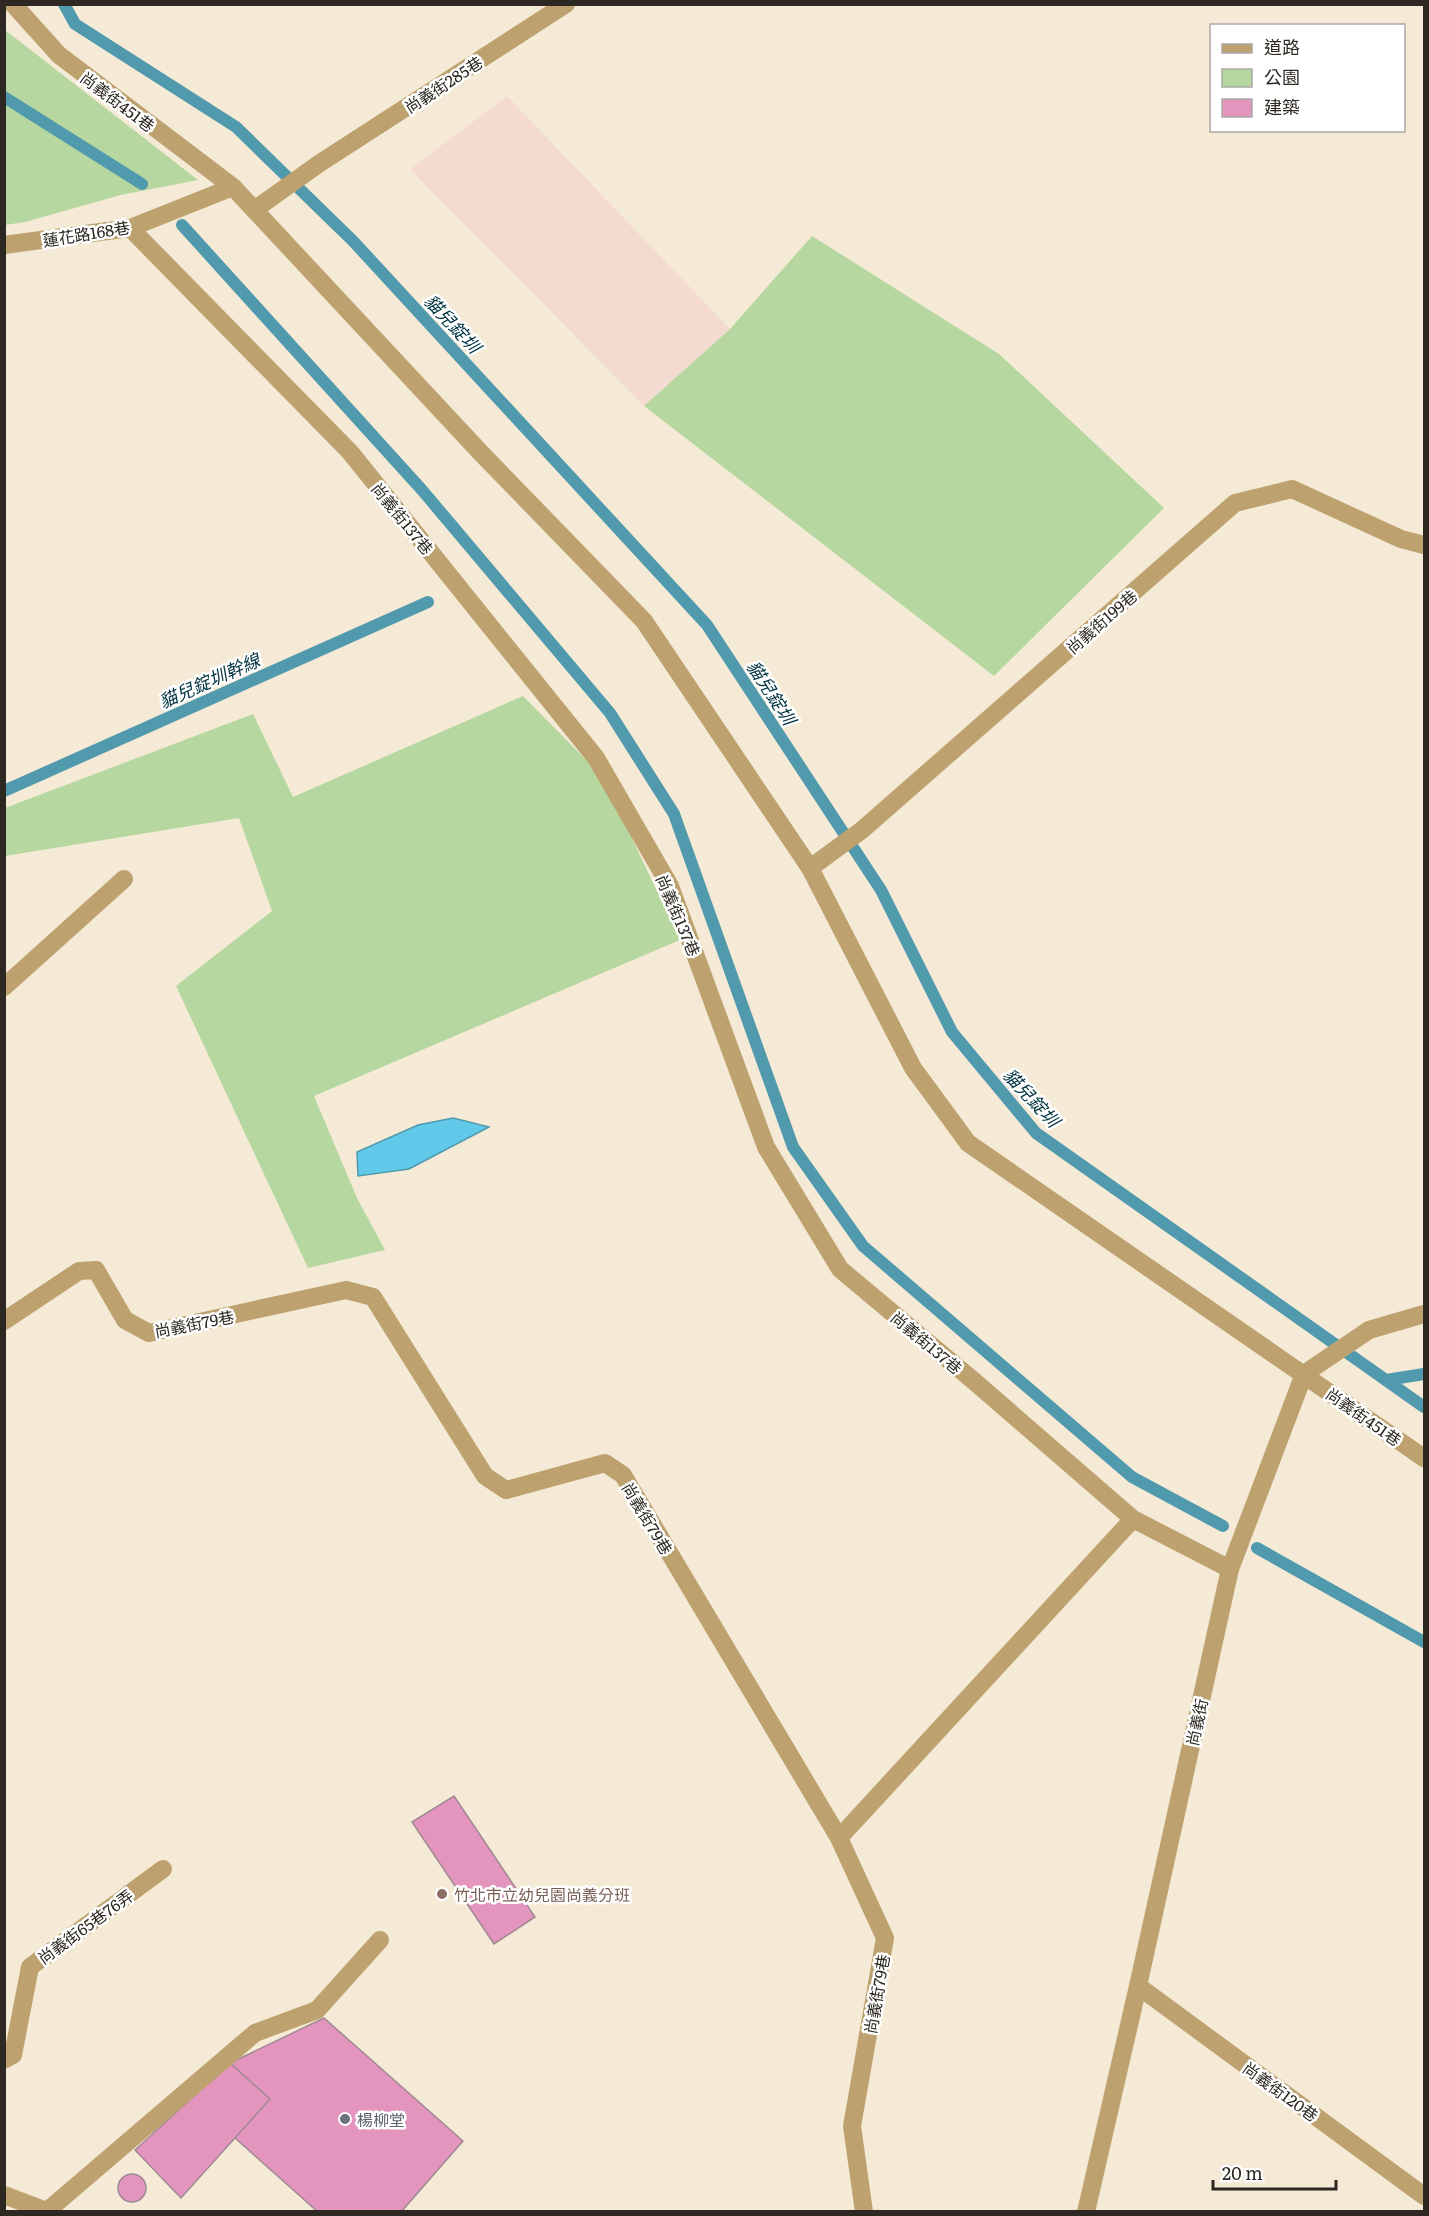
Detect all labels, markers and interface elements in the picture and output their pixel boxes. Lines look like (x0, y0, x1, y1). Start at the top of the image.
legend (1210, 24, 1405, 132)
text: 道路 (1264, 33, 1300, 60)
street label: 尚義街285巷 (399, 50, 487, 118)
text: 公園 (1264, 63, 1300, 90)
street label: 尚義街451巷 (76, 65, 160, 137)
text: 建築 (1264, 93, 1300, 120)
street label: 蓮花路168巷 (41, 214, 131, 252)
water label: 貓兒錠圳 (419, 287, 489, 361)
street label: 尚義街137巷 (366, 477, 440, 559)
street label: 尚義街199巷 (1060, 583, 1142, 659)
water label: 貓兒錠圳幹線 (154, 645, 266, 714)
water label: 貓兒錠圳 (741, 654, 805, 732)
street label: 尚義街137巷 (651, 870, 707, 960)
water label: 貓兒錠圳 (998, 1061, 1068, 1135)
street label: 尚義街79巷 (152, 1304, 236, 1342)
street label: 尚義街137巷 (886, 1305, 968, 1379)
street label: 尚義街451巷 (1321, 1381, 1407, 1451)
street label: 尚義街79巷 (617, 1477, 679, 1559)
street label: 尚義街 (1179, 1696, 1213, 1748)
place label: 竹北市立幼兒園尚義分班 (454, 1882, 630, 1906)
street label: 尚義街65巷76弄 (32, 1883, 138, 1969)
marker: 竹北市立幼兒園尚義分班 (435, 1887, 449, 1901)
street label: 尚義街79巷 (857, 1952, 895, 2036)
street label: 尚義街120巷 (1238, 2055, 1324, 2127)
place label: 楊柳堂 (357, 2107, 405, 2131)
marker: 楊柳堂 (338, 2112, 352, 2126)
scale bar (1213, 2153, 1336, 2191)
text: 20 m (1222, 2159, 1263, 2186)

